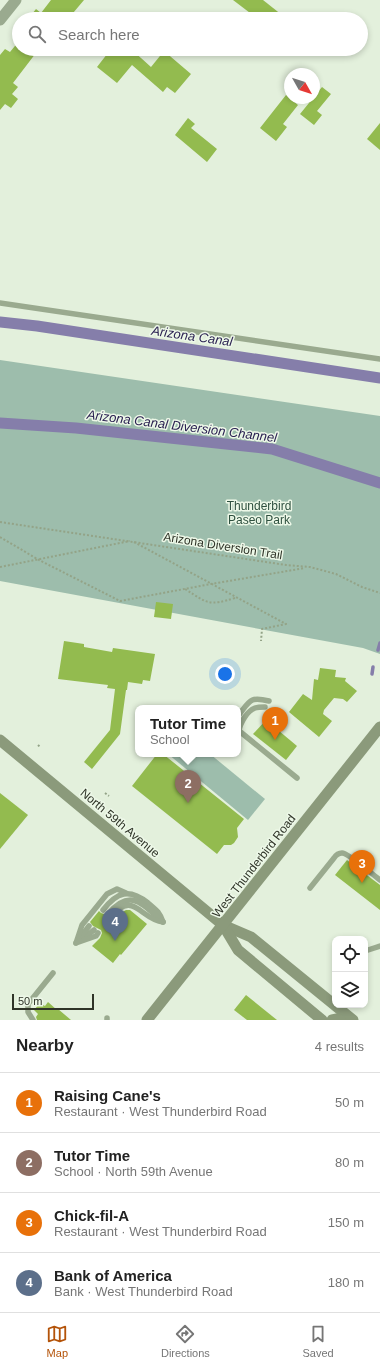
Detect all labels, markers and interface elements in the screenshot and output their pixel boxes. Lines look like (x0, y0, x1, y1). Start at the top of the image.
search box (12, 12, 368, 56)
icon: search (26, 23, 48, 45)
text: Search here (58, 26, 140, 43)
north arrow (284, 68, 320, 104)
water label: Arizona Canal (150, 323, 235, 349)
water label: Arizona Canal Diversion Channel (85, 407, 279, 445)
park label: Thunderbird Paseo Park (227, 499, 291, 527)
street label: Arizona Diversion Trail (163, 530, 283, 562)
your location (215, 664, 235, 684)
popup (135, 705, 241, 757)
pin: 1 (262, 707, 288, 740)
text: Tutor Time (150, 715, 226, 732)
text: School (150, 732, 190, 747)
pin: 2 (175, 770, 201, 803)
street label: North 59th Avenue (78, 786, 163, 860)
street label: West Thunderbird Road (209, 812, 299, 920)
pin: 3 (349, 850, 375, 883)
pin: 4 (102, 908, 128, 941)
map controls (332, 936, 368, 1008)
button: locate (332, 936, 368, 972)
button: layers (332, 972, 368, 1008)
scale bar (12, 992, 94, 1011)
text: 50 m (18, 995, 42, 1007)
text: Nearby (16, 1036, 74, 1055)
text: 4 results (315, 1039, 364, 1054)
text: Raising Cane's (54, 1087, 161, 1104)
text: 1 (25, 1095, 33, 1110)
text: 50 m (335, 1095, 364, 1110)
text: Restaurant · West Thunderbird Road (54, 1104, 267, 1119)
text: Tutor Time (54, 1147, 130, 1164)
text: 2 (25, 1155, 33, 1170)
text: 80 m (335, 1155, 364, 1170)
text: School · North 59th Avenue (54, 1164, 213, 1179)
text: Chick-fil-A (54, 1207, 129, 1224)
text: 3 (25, 1215, 33, 1230)
text: 150 m (328, 1215, 364, 1230)
text: Restaurant · West Thunderbird Road (54, 1224, 267, 1239)
text: Bank of America (54, 1267, 172, 1284)
text: 4 (25, 1275, 33, 1290)
text: 180 m (328, 1275, 364, 1290)
text: Bank · West Thunderbird Road (54, 1284, 233, 1299)
tab: Map (46, 1323, 68, 1359)
tab: Directions (161, 1323, 210, 1359)
tab: Saved (302, 1323, 334, 1359)

